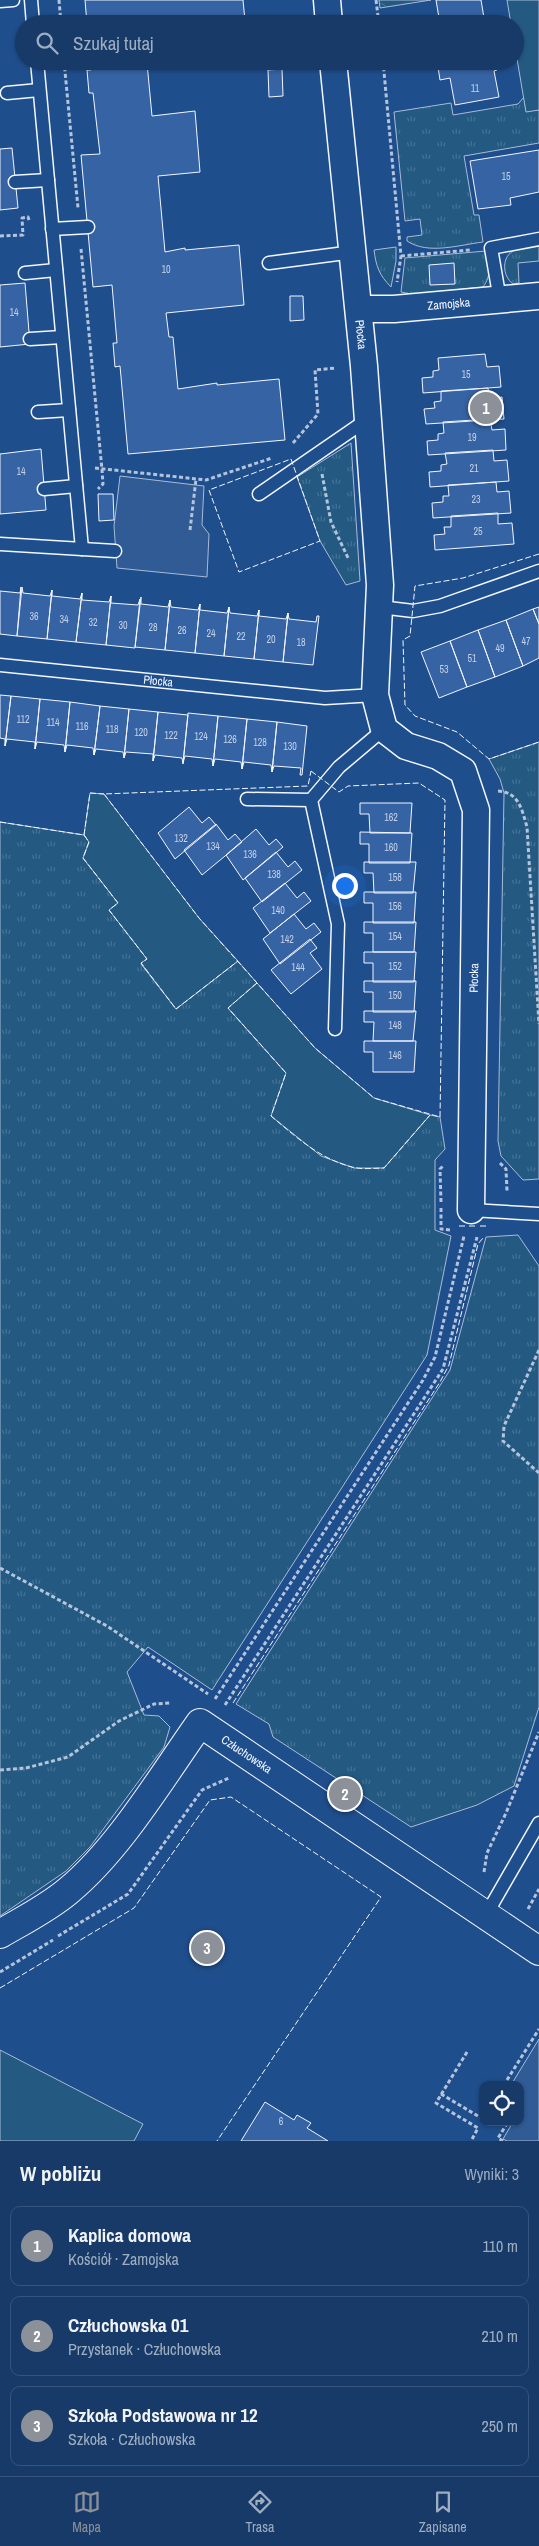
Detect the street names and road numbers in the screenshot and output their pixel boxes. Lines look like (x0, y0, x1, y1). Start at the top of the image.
street label: Zamojska (427, 294, 471, 314)
street label: Płocka (351, 319, 370, 351)
street label: Płocka (143, 672, 174, 691)
street label: Płocka (466, 963, 482, 993)
street label: Człuchowska (218, 1731, 276, 1777)

